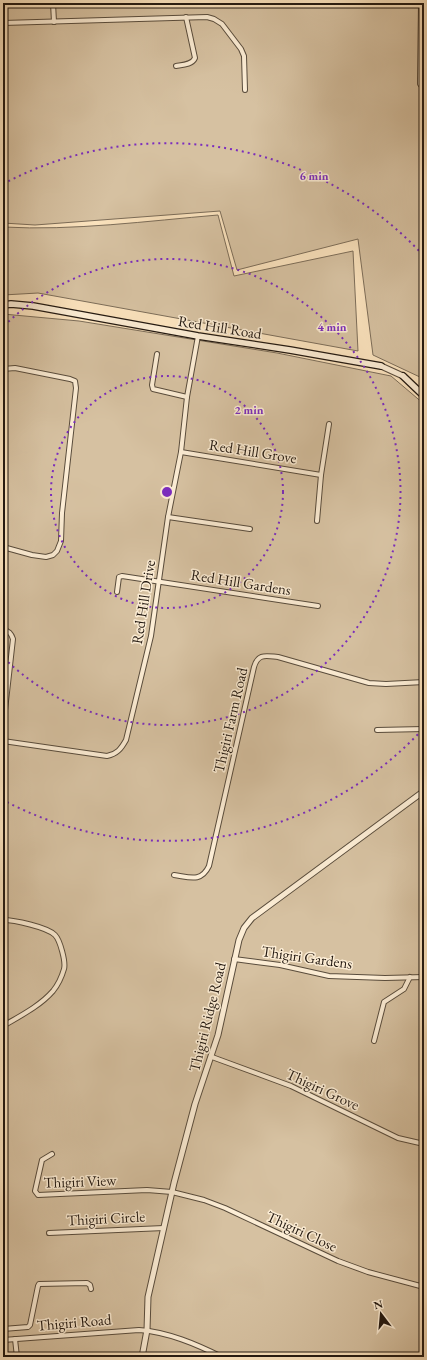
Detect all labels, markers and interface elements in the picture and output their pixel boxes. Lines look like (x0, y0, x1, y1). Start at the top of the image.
text: 6 min (299, 168, 329, 184)
street label: Red Hill Road (177, 311, 264, 343)
text: 4 min (317, 319, 347, 335)
text: 2 min (234, 402, 264, 418)
street label: Red Hill Grove (208, 435, 298, 467)
centre of rings (160, 485, 174, 499)
street label: Red Hill Drive (127, 558, 159, 645)
street label: Red Hill Gardens (190, 565, 293, 599)
street label: Thigiri Farm Road (209, 665, 251, 775)
street label: Thigiri Gardens (260, 941, 354, 973)
street label: Thigiri Ridge Road (184, 960, 230, 1074)
street label: Thigiri Grove (283, 1064, 363, 1114)
street label: Thigiri View (43, 1170, 117, 1192)
street label: Thigiri Circle (66, 1206, 146, 1230)
street label: Thigiri Close (264, 1206, 340, 1256)
north arrow (361, 1294, 401, 1334)
text: N (372, 1296, 385, 1312)
street label: Thigiri Road (36, 1309, 112, 1335)

